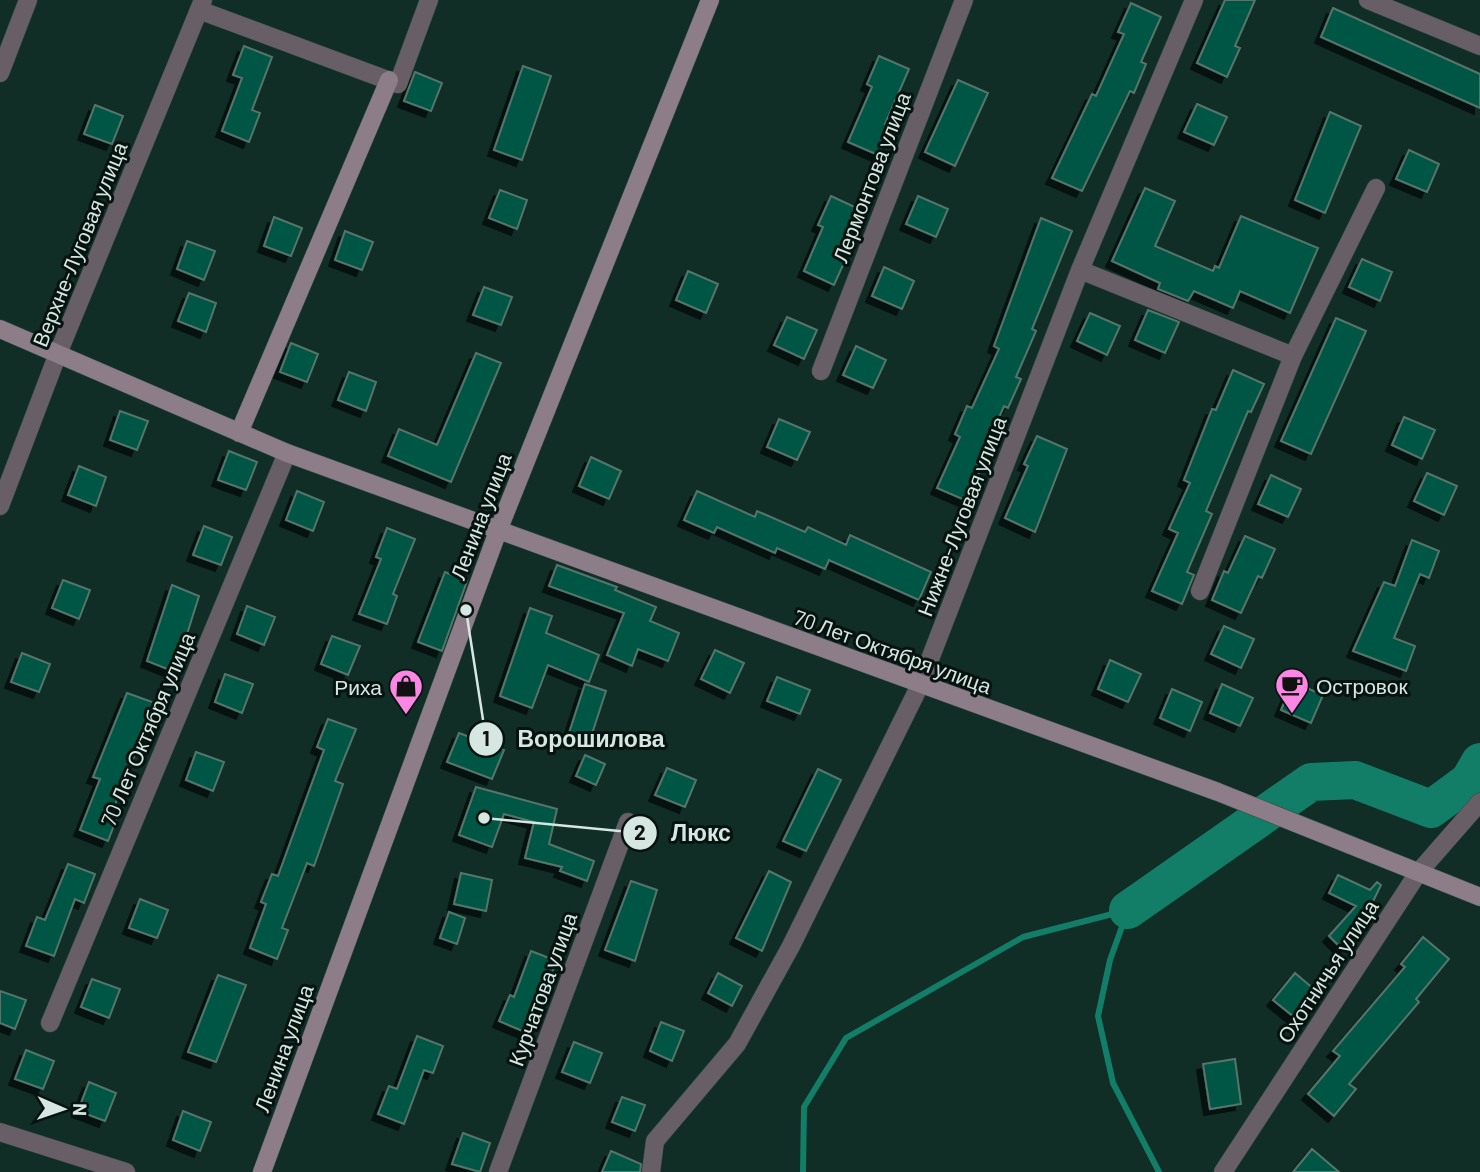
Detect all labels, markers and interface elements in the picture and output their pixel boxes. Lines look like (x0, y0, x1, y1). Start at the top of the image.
street label: Лермонтова улица (827, 88, 915, 266)
street label: Верхне-Луговая улица (26, 138, 132, 350)
street label: Нижне-Луговая улица (911, 412, 1011, 619)
street label: Ленина улица (444, 449, 516, 583)
street label: 70 Лет Октября улица (791, 604, 995, 698)
street label: 70 Лет Октября улица (95, 628, 199, 830)
cafe icon: Островок (1273, 666, 1311, 715)
shop icon: Риха (387, 667, 425, 716)
place label: Островок (1316, 673, 1408, 698)
place label: Риха (334, 674, 382, 699)
callout: Ворошилова (468, 717, 678, 761)
text: Ворошилова (517, 724, 665, 752)
text: 1 (482, 725, 490, 750)
callout: Люкс (622, 811, 745, 855)
text: Люкс (671, 818, 731, 846)
text: 2 (634, 819, 646, 844)
street label: Охотничья улица (1271, 894, 1383, 1047)
street label: Курчатова улица (503, 909, 581, 1069)
street label: Ленина улица (248, 980, 318, 1115)
north arrow (28, 1074, 98, 1144)
text: N (69, 1103, 92, 1116)

